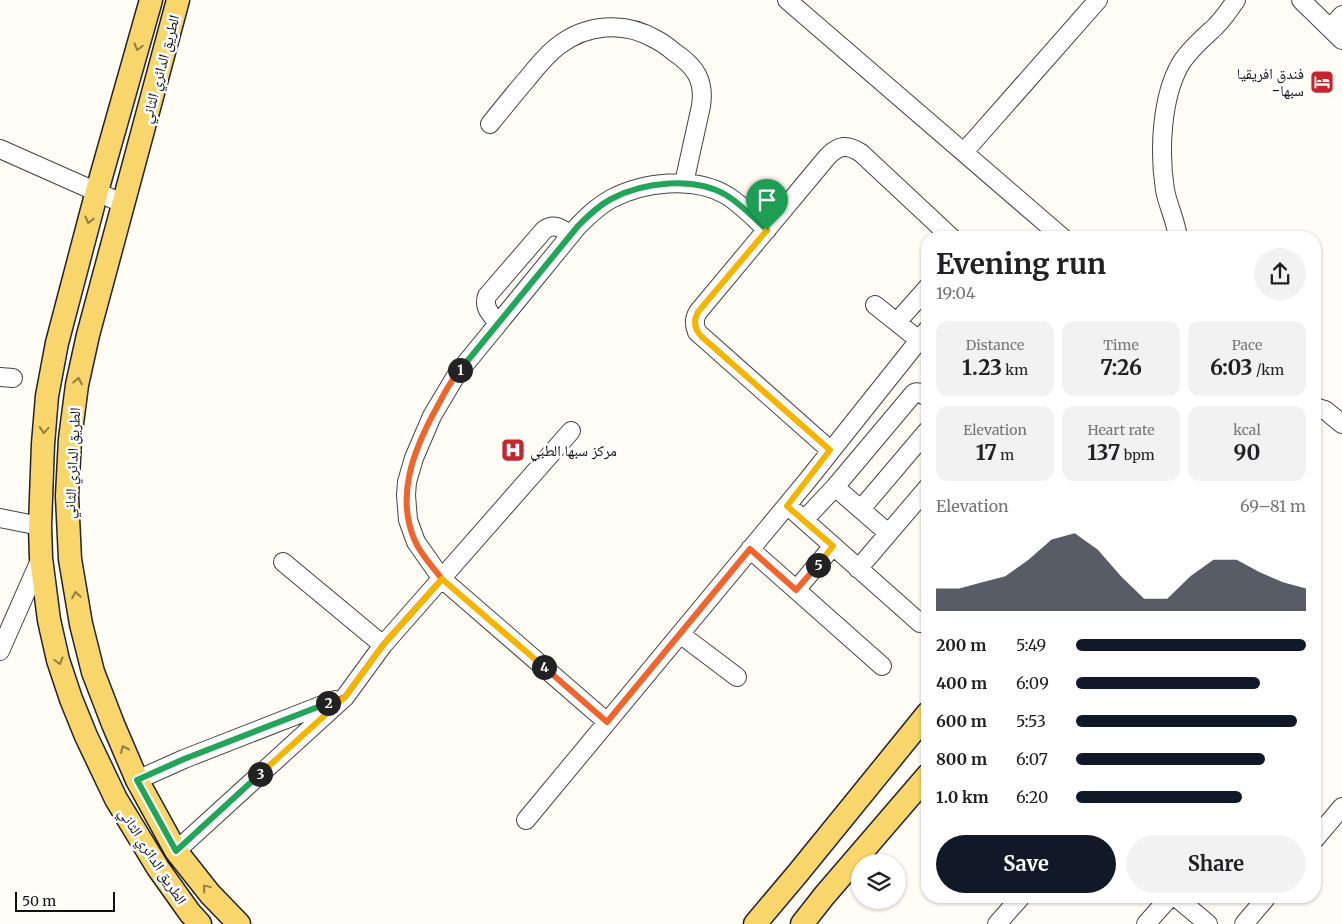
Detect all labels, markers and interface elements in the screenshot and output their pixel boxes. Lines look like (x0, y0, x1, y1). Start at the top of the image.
street label: الطريق الدائري الثاني (136, 13, 186, 126)
one-way arrow (133, 42, 143, 50)
place label: فندق افريقيا -سبها (1237, 64, 1304, 100)
hotel icon: فندق افريقيا -سبها (1309, 69, 1335, 95)
pin (746, 179, 788, 230)
icon: arrive (753, 186, 781, 214)
one-way arrow (84, 216, 95, 225)
text: Evening run (936, 246, 1106, 282)
button: share (1254, 248, 1306, 300)
text: 19:04 (936, 283, 976, 303)
text: Distance (966, 336, 1024, 354)
text: Time (1103, 336, 1139, 354)
text: Pace (1232, 336, 1262, 354)
text: 1.23 (962, 354, 1002, 381)
text: 7:26 (1100, 354, 1142, 381)
text: 6:03 (1210, 354, 1253, 381)
pin: 1 (448, 358, 472, 382)
text: 1 (457, 361, 464, 379)
text: km (1002, 361, 1028, 379)
text: /km (1253, 361, 1284, 379)
one-way arrow (72, 376, 83, 385)
street label: الطريق الدائري الثاني (60, 407, 87, 519)
text: Elevation (963, 421, 1027, 439)
text: Heart rate (1088, 421, 1155, 439)
text: kcal (1233, 421, 1261, 439)
one-way arrow (39, 426, 50, 434)
hospital icon: مركز سبها الطبي (500, 437, 526, 463)
text: 17 (976, 439, 997, 466)
text: 137 (1087, 439, 1120, 466)
text: 90 (1234, 439, 1260, 466)
place label: مركز سبها الطبي (530, 441, 617, 462)
text: m (997, 446, 1014, 464)
text: bpm (1120, 446, 1155, 464)
text: Elevation (936, 496, 1009, 516)
text: 69–81 m (1240, 496, 1306, 516)
pin: 5 (806, 552, 830, 578)
text: 5 (814, 556, 823, 574)
one-way arrow (71, 590, 82, 598)
text: 200 m (936, 635, 986, 655)
text: 5:49 (1016, 635, 1046, 655)
pin: 4 (532, 654, 556, 680)
one-way arrow (53, 656, 64, 665)
text: 4 (540, 658, 549, 676)
text: 400 m (936, 673, 987, 693)
text: 6:09 (1016, 673, 1049, 693)
pin: 2 (316, 690, 340, 716)
text: 2 (324, 694, 333, 712)
text: 600 m (936, 711, 987, 731)
text: 5:53 (1016, 711, 1046, 731)
one-way arrow (119, 745, 130, 754)
text: 800 m (936, 749, 987, 769)
text: 6:07 (1016, 749, 1048, 769)
pin: 3 (248, 762, 272, 786)
text: 3 (256, 765, 265, 783)
text: 1.0 km (936, 787, 989, 807)
text: 6:20 (1016, 787, 1048, 807)
street label: الطريق الدائري الثاني (112, 804, 191, 909)
button: Save (936, 835, 1116, 893)
button: Share (1126, 835, 1306, 893)
map controls (851, 854, 906, 909)
button: layers (851, 854, 906, 909)
one-way arrow (203, 885, 212, 894)
scale bar (15, 889, 115, 912)
text: 50 m (22, 892, 56, 910)

